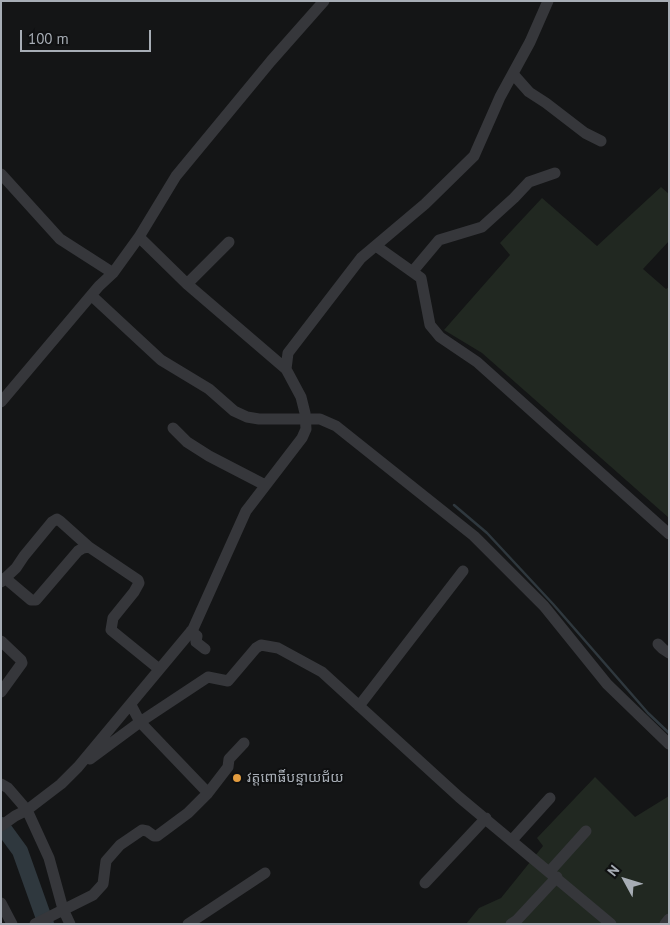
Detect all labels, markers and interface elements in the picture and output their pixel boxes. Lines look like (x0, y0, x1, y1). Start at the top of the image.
scale bar (22, 20, 154, 52)
text: 100 m (28, 29, 69, 48)
place label: វត្តពោធិ៍បន្ទាយជ័យ (247, 770, 344, 786)
marker: វត្តពោធិ៍បន្ទាយជ័យ (231, 772, 243, 784)
north arrow (600, 855, 650, 905)
text: N (603, 861, 623, 880)

